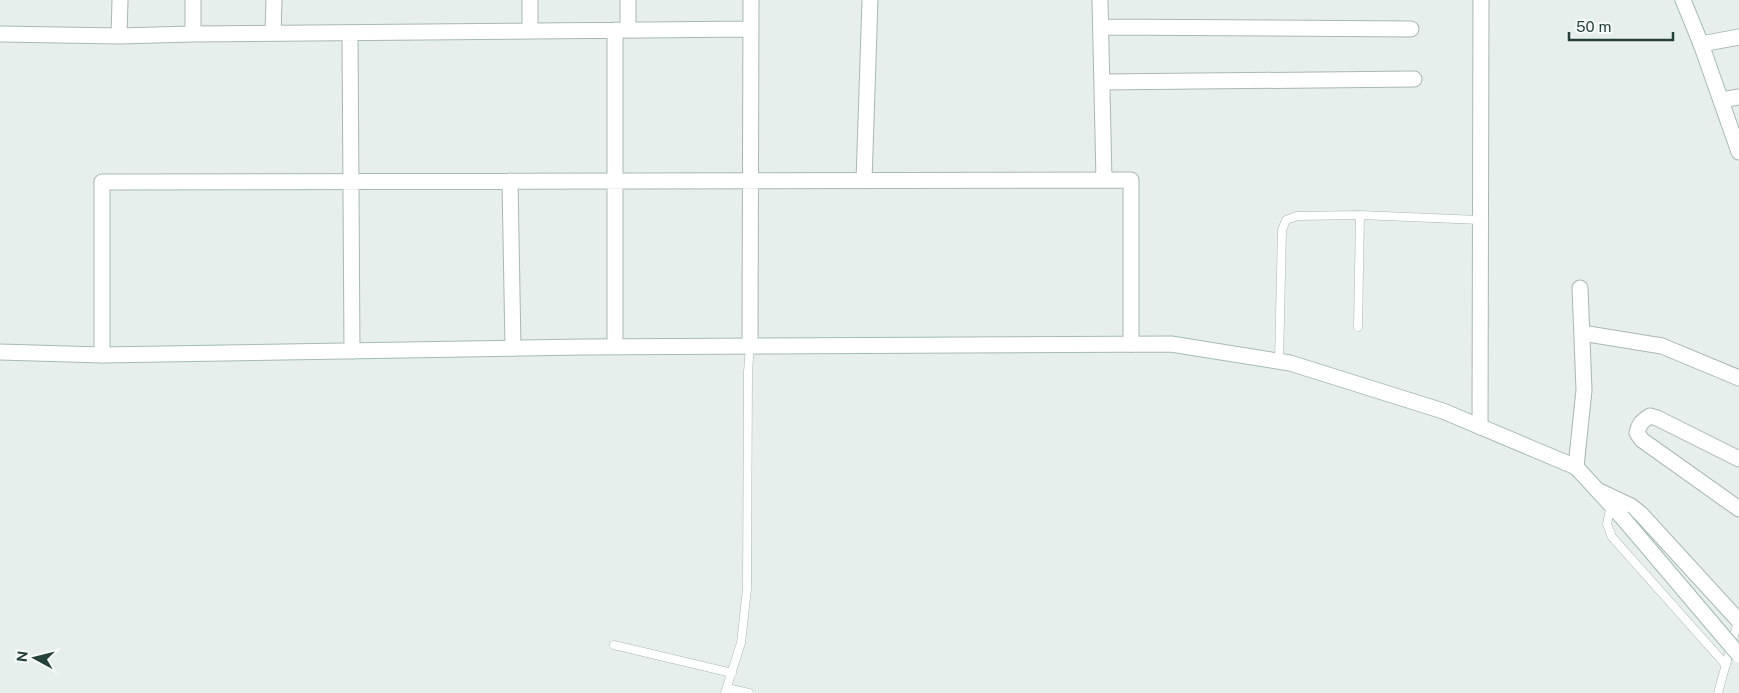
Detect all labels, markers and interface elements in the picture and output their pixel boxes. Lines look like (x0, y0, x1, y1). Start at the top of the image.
scale bar (1569, 10, 1673, 42)
text: 50 m (1576, 18, 1611, 35)
north arrow (10, 633, 60, 683)
text: N (13, 650, 31, 663)

